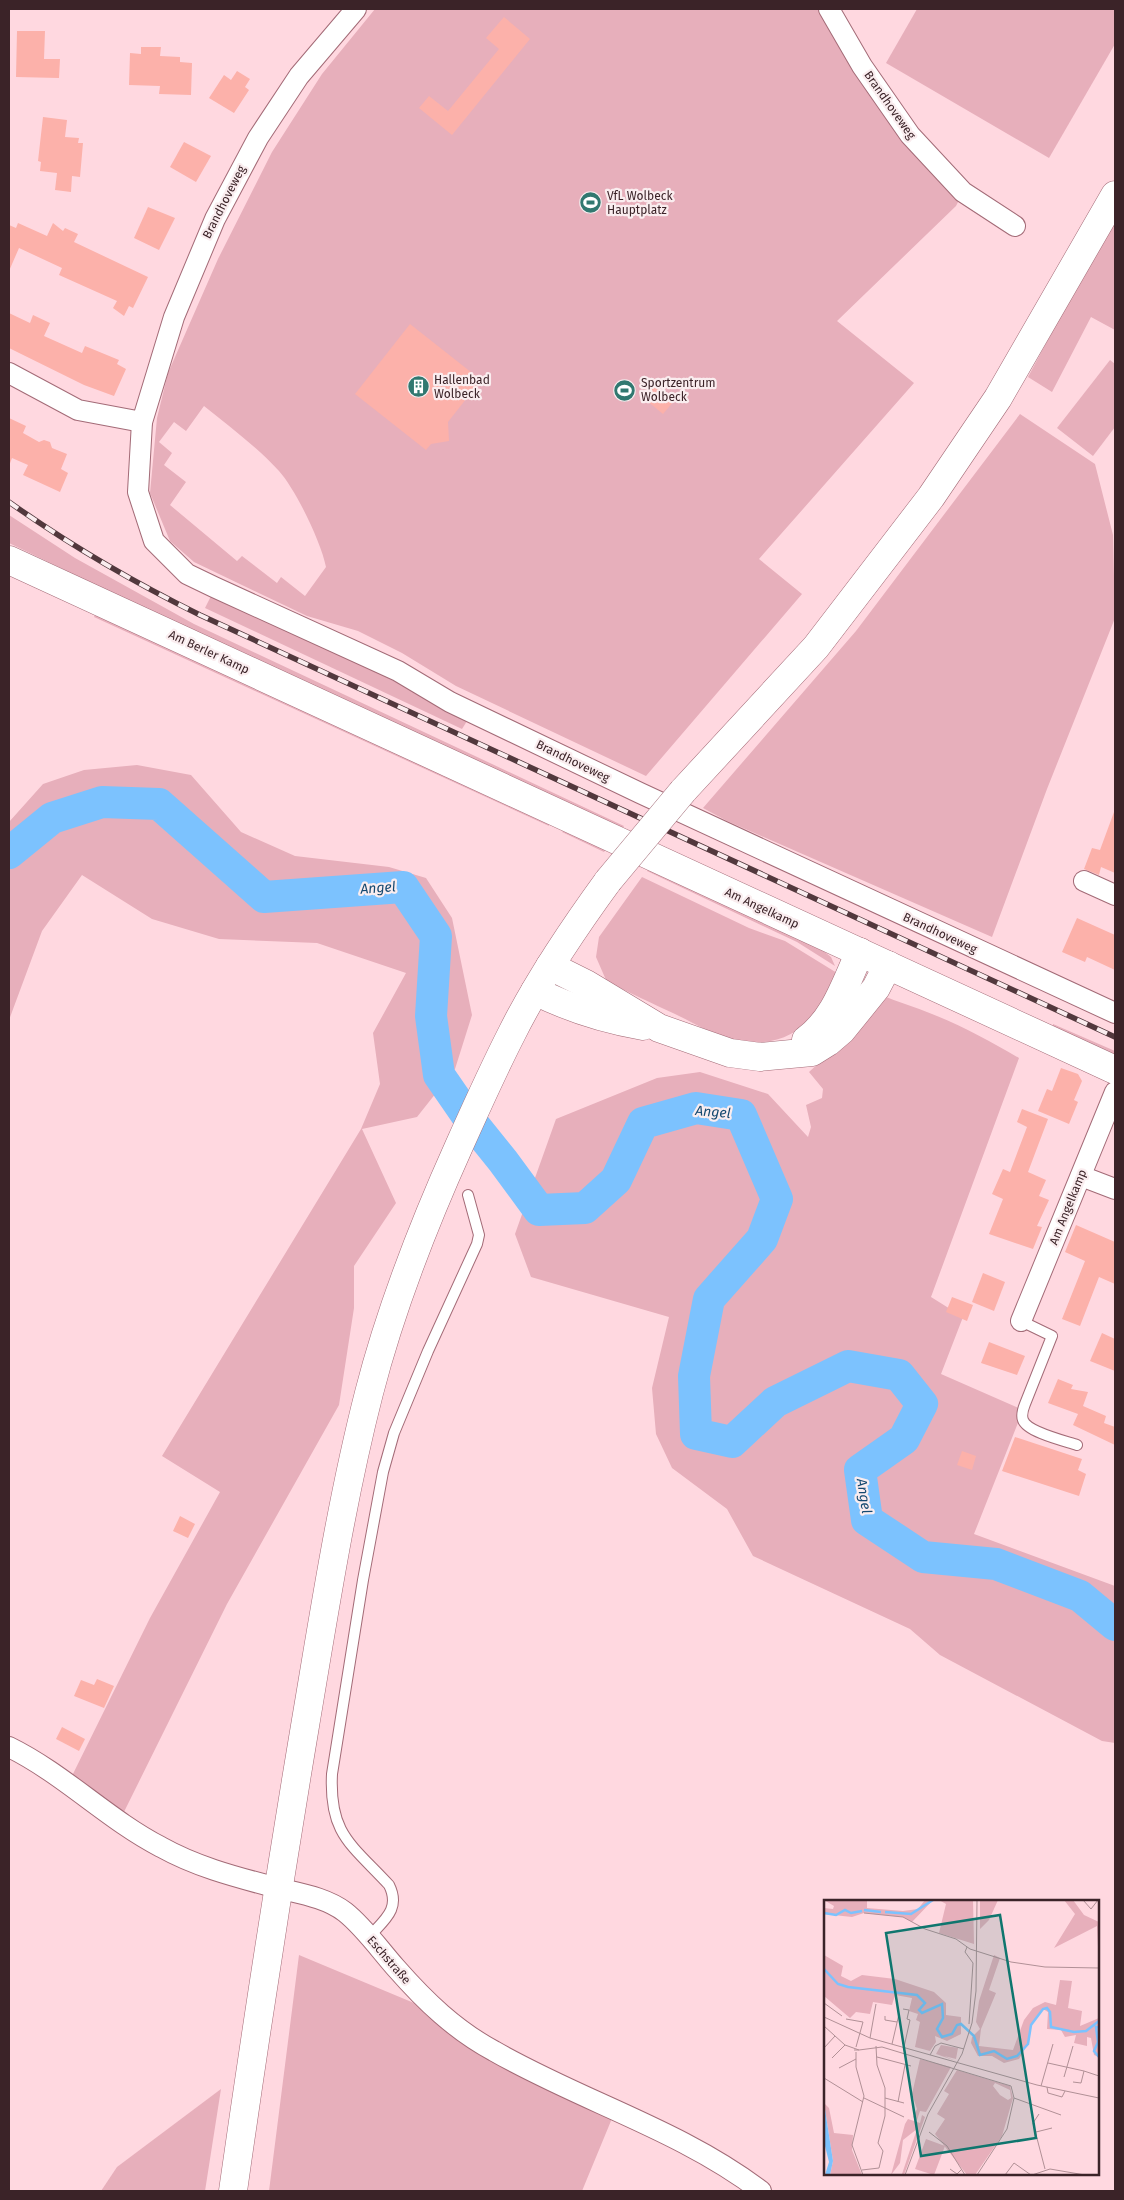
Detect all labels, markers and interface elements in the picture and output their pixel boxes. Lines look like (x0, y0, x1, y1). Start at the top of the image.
street label: Brandhoveweg (861, 68, 919, 142)
street label: Brandhoveweg (200, 163, 249, 241)
place label: VfL Wolbeck Hauptplatz (607, 189, 673, 217)
sports icon: VfL Wolbeck Hauptplatz (579, 191, 603, 215)
place label: Hallenbad Wolbeck (434, 373, 490, 401)
building icon: Hallenbad Wolbeck (406, 375, 430, 399)
place label: Sportzentrum Wolbeck (641, 376, 716, 404)
sports icon: Sportzentrum Wolbeck (613, 378, 637, 402)
street label: Am Berler Kamp (166, 627, 252, 677)
street label: Brandhoveweg (534, 737, 613, 785)
water label: Angel (359, 878, 396, 898)
street label: Am Angelkamp (723, 885, 801, 931)
street label: Brandhoveweg (901, 910, 980, 957)
water label: Angel (694, 1102, 731, 1122)
street label: Am Angelkamp (1046, 1167, 1090, 1247)
water label: Angel (853, 1476, 875, 1515)
inset map (824, 1900, 1099, 2175)
street label: Eschstraße (364, 1933, 414, 1987)

